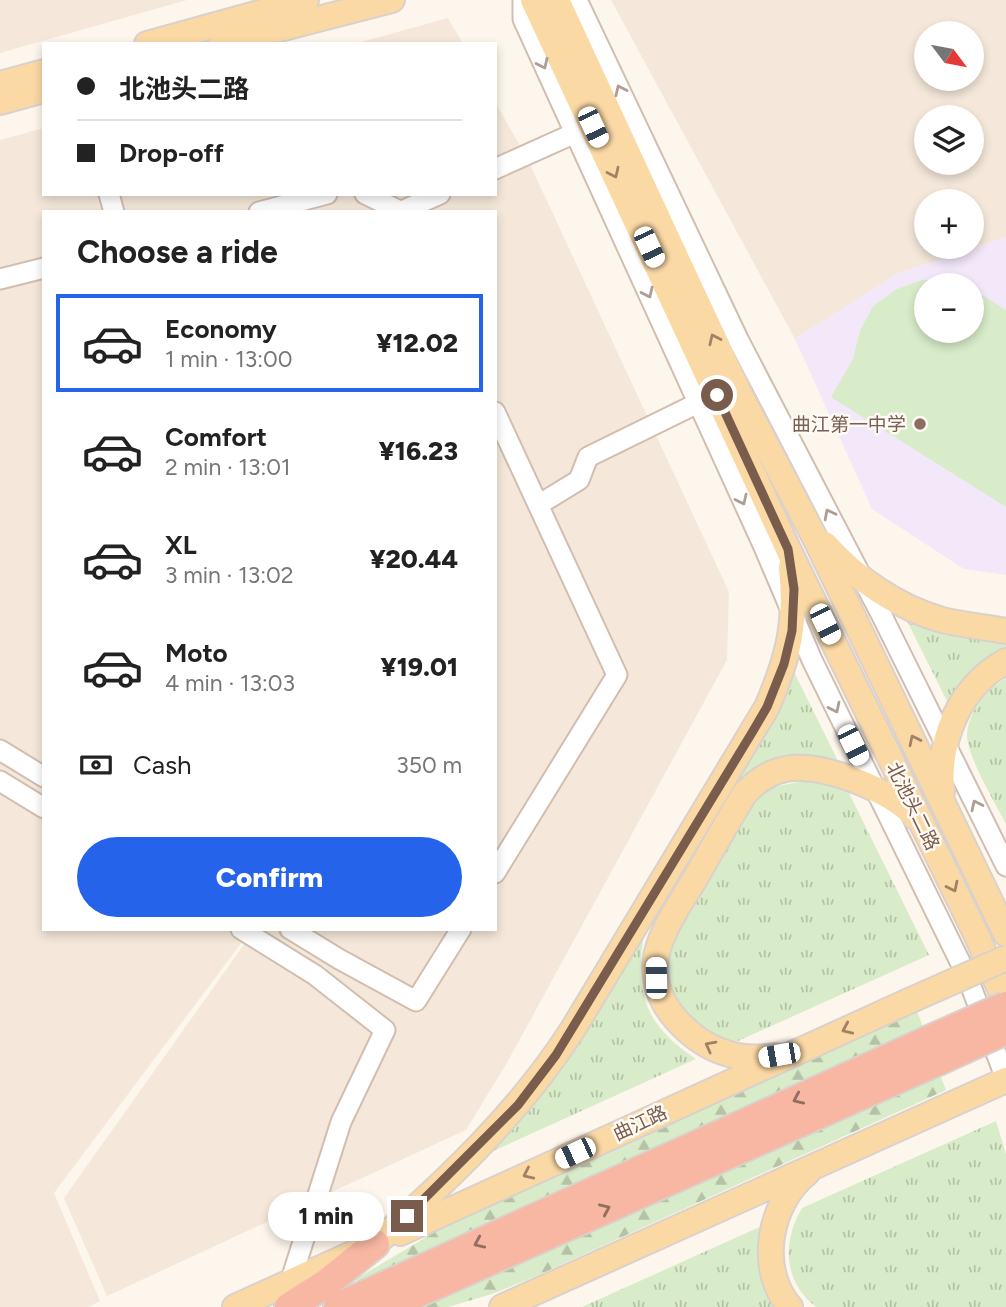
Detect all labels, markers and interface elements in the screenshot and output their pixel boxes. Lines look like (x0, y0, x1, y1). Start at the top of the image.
north arrow (914, 21, 984, 91)
map controls (914, 21, 984, 343)
one-way arrow (535, 57, 549, 69)
text: 北池头二路 (119, 73, 249, 105)
one-way arrow (614, 85, 628, 98)
car (575, 104, 612, 150)
button: layers (914, 105, 984, 175)
text: Drop-off (119, 137, 224, 169)
one-way arrow (606, 166, 620, 178)
button: + (914, 189, 984, 259)
car (631, 224, 668, 270)
text: Choose a ride (77, 233, 278, 271)
button: − (914, 273, 984, 343)
one-way arrow (640, 286, 654, 298)
icon: car (81, 312, 144, 375)
text: Economy (165, 313, 277, 345)
text: ¥12.02 (376, 327, 458, 359)
one-way arrow (708, 334, 722, 346)
text: 1 min · 13:00 (165, 345, 292, 373)
route start (701, 379, 733, 411)
place label: 曲江第一中学 (792, 413, 906, 436)
marker: 曲江第一中学 (912, 416, 928, 432)
icon: car (81, 420, 144, 483)
text: Comfort (165, 421, 267, 453)
text: ¥16.23 (379, 435, 458, 467)
text: 2 min · 13:01 (165, 453, 291, 481)
one-way arrow (734, 493, 748, 505)
one-way arrow (823, 509, 837, 521)
icon: car (81, 528, 144, 591)
text: XL (165, 529, 197, 561)
text: ¥20.44 (369, 543, 458, 575)
text: 3 min · 13:02 (165, 561, 294, 589)
car (807, 601, 844, 647)
icon: car (81, 636, 144, 699)
text: Moto (165, 637, 228, 669)
text: ¥19.01 (381, 651, 458, 683)
text: 4 min · 13:03 (165, 669, 295, 697)
one-way arrow (827, 701, 841, 713)
car (835, 722, 872, 768)
one-way arrow (908, 735, 922, 747)
icon: cash (77, 746, 115, 784)
text: Cash (133, 749, 192, 781)
text: 350 m (396, 751, 462, 779)
street label: 北池头二路 (882, 758, 944, 854)
one-way arrow (970, 800, 984, 812)
button: Confirm (77, 837, 462, 917)
one-way arrow (945, 880, 959, 892)
car (646, 957, 667, 999)
one-way arrow (841, 1021, 854, 1035)
one-way arrow (705, 1041, 717, 1054)
car (757, 1041, 802, 1069)
one-way arrow (793, 1091, 805, 1105)
street label: 曲江路 (609, 1101, 671, 1145)
car (552, 1135, 599, 1171)
one-way arrow (523, 1166, 535, 1180)
callout: 1 min (267, 1192, 382, 1240)
route end (391, 1200, 423, 1232)
text: 1 min (299, 1202, 353, 1230)
one-way arrow (597, 1203, 610, 1217)
one-way arrow (474, 1235, 486, 1249)

